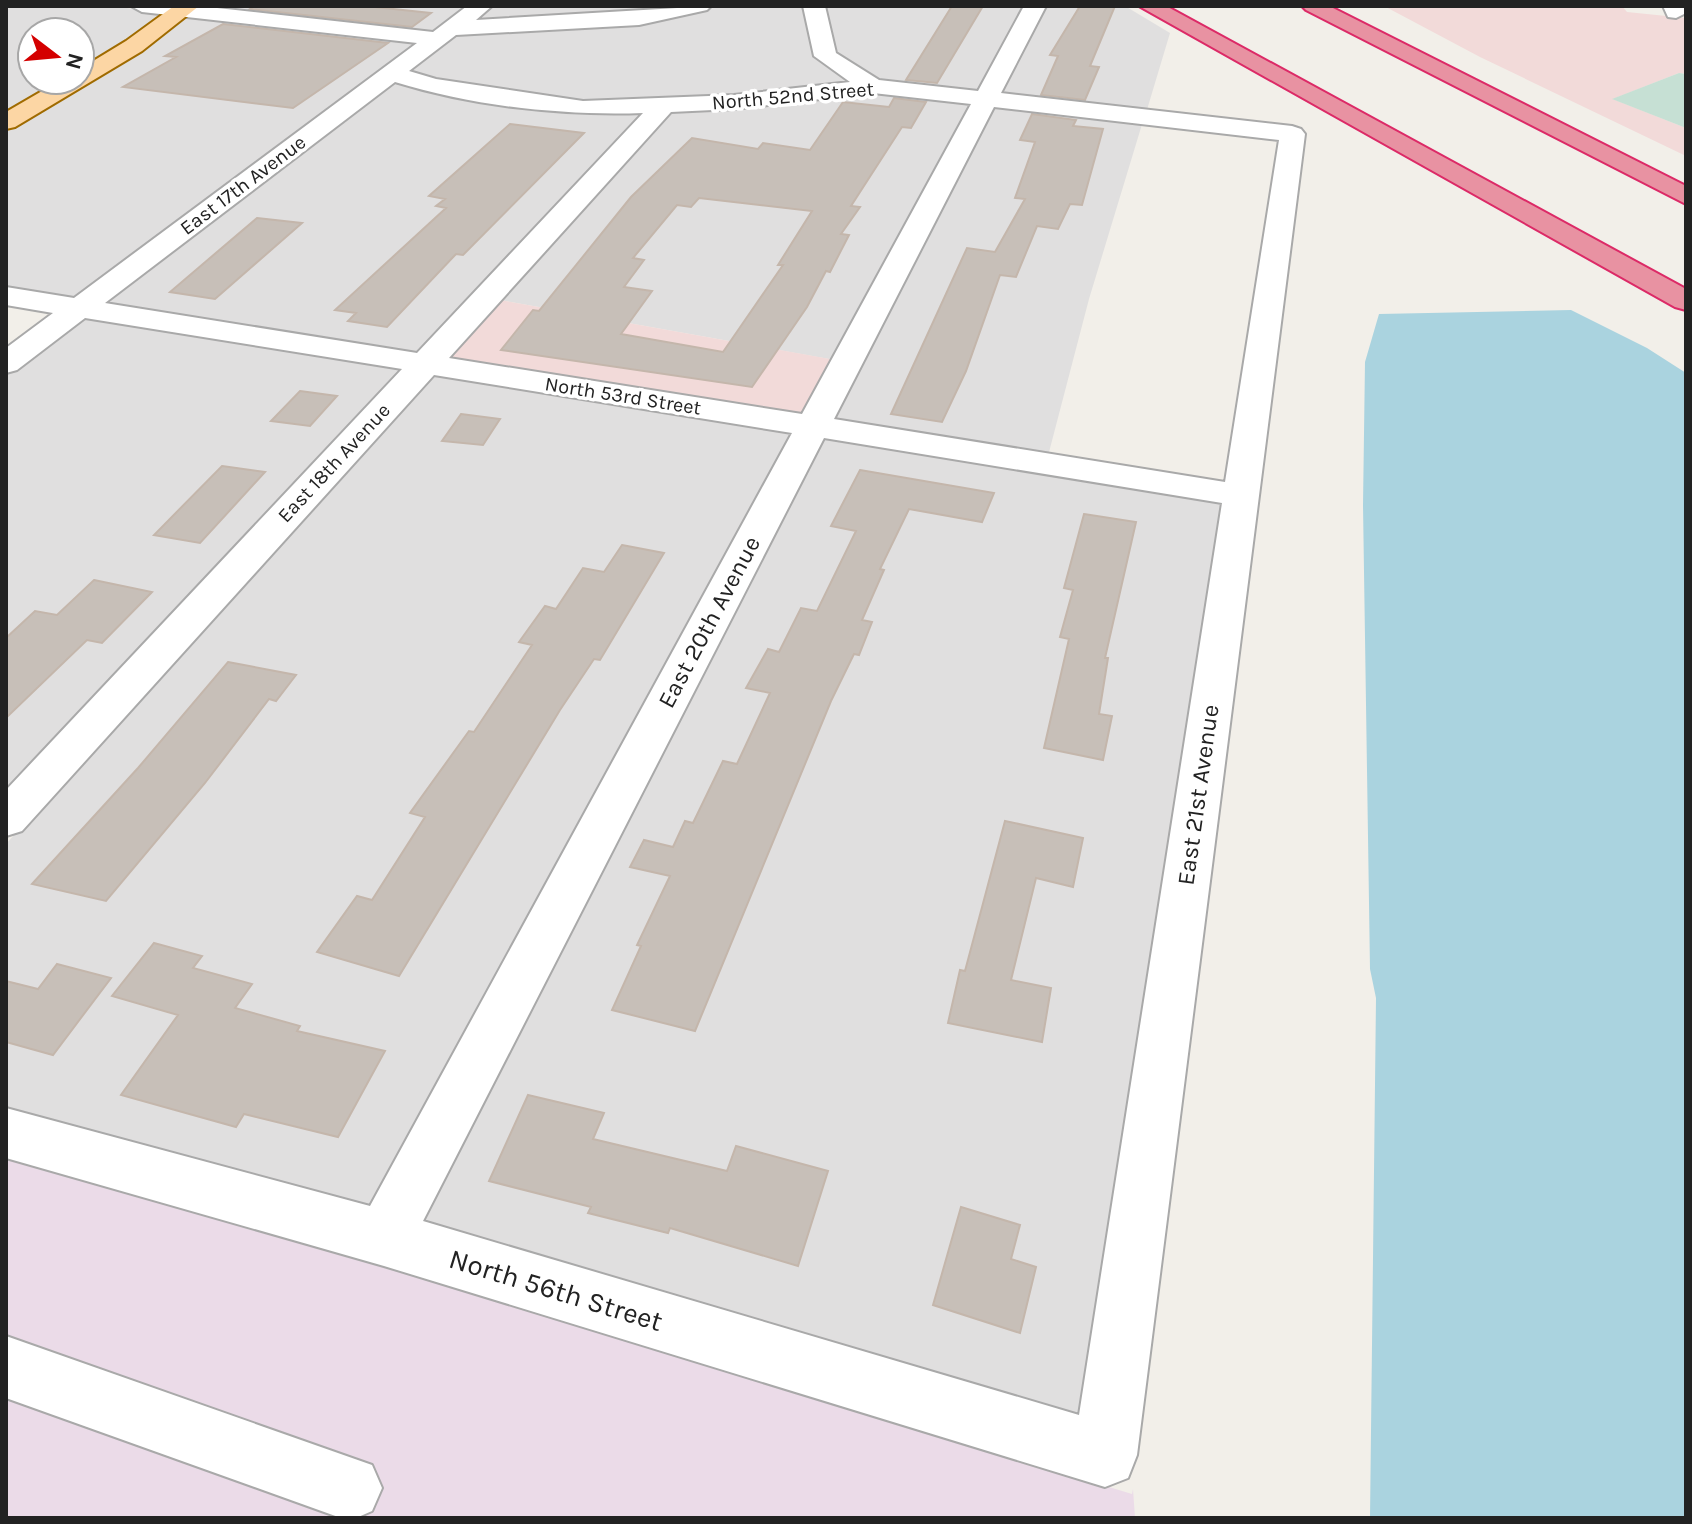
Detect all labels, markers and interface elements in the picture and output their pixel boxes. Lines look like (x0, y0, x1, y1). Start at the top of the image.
north arrow (16, 16, 96, 96)
text: N (60, 50, 89, 72)
street label: North 52nd Street (711, 77, 875, 115)
street label: East 17th Avenue (176, 130, 310, 240)
street label: North 53rd Street (543, 372, 703, 420)
street label: East 18th Avenue (273, 399, 395, 527)
street label: East 20th Avenue (652, 531, 766, 713)
street label: East 21st Avenue (1171, 703, 1225, 887)
street label: North 56th Street (445, 1242, 667, 1338)

